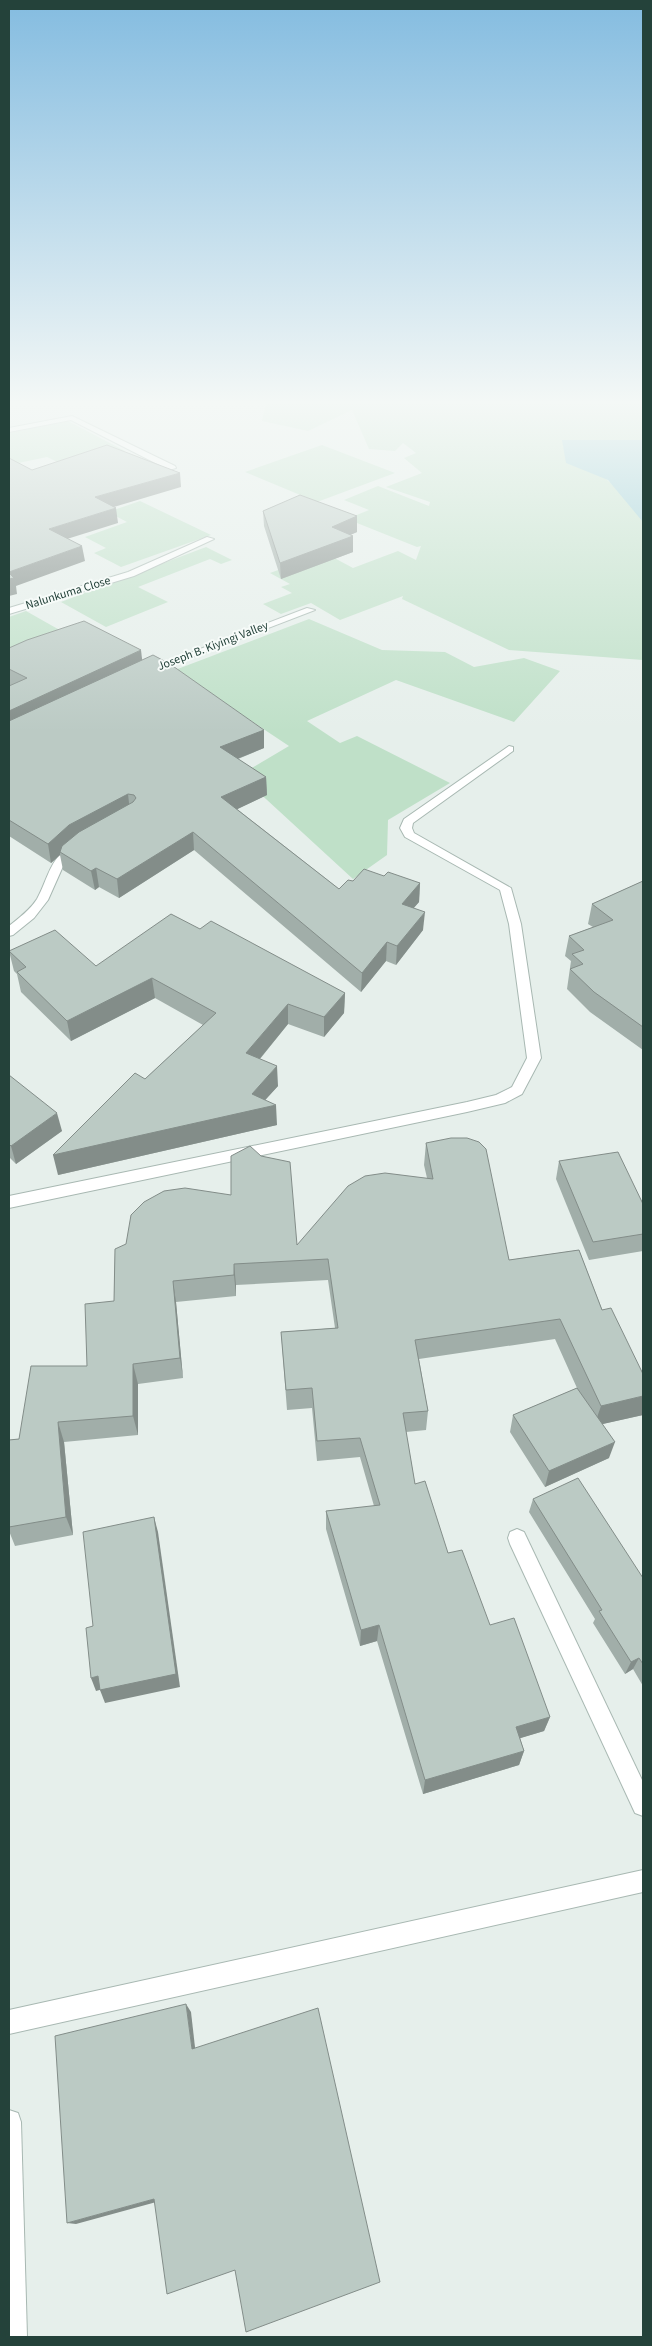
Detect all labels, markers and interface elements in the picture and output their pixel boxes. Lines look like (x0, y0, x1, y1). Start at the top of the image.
street label: Nalunkuma Close (23, 572, 113, 614)
street label: Joseph B. Kiyingi Valley (155, 617, 271, 675)

